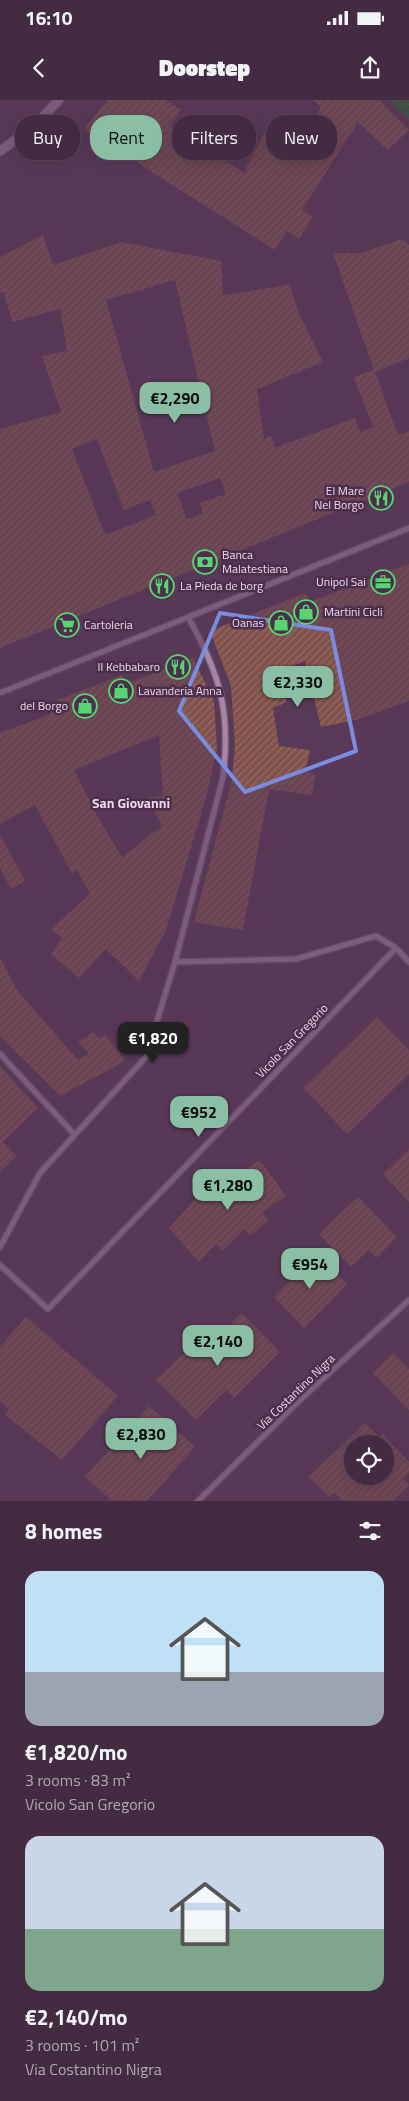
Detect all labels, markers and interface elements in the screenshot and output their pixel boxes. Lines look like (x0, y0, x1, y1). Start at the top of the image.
text: 16:10 (25, 3, 72, 32)
text: Doorstep (159, 51, 250, 85)
icon: back (25, 54, 53, 82)
icon: share (356, 54, 384, 82)
chip: Buy (15, 115, 80, 160)
chip: Rent (90, 115, 162, 160)
chip: Filters (172, 115, 256, 160)
chip: New (266, 115, 337, 160)
pin: €2,290 (134, 382, 216, 424)
text: €2,290 (150, 386, 200, 410)
place label: El Mare Nel Borgo (314, 481, 364, 514)
restaurant icon: El Mare Nel Borgo (368, 485, 394, 511)
place label: Banca Malatestiana (222, 545, 288, 578)
bank icon: Banca Malatestiana (192, 549, 218, 575)
office icon: Unipol Sai (370, 569, 396, 595)
place label: Unipol Sai (316, 572, 366, 591)
restaurant icon: La Pieda de borg (149, 573, 175, 599)
place label: La Pieda de borg (180, 576, 263, 595)
shop icon: Martini Cicli (293, 599, 319, 625)
place label: Martini Cicli (324, 602, 383, 621)
shop icon: Oanas (268, 610, 294, 636)
supermarket icon: Cartoleria (54, 612, 80, 638)
place label: Oanas (232, 613, 264, 632)
place label: Cartoleria (84, 615, 133, 634)
restaurant icon: Il Kebbabaro (165, 654, 191, 680)
place label: Il Kebbabaro (98, 657, 160, 676)
pin: €2,330 (257, 666, 339, 708)
text: €2,330 (273, 670, 323, 694)
shop icon: Lavanderia Anna (108, 678, 134, 704)
place label: Lavanderia Anna (138, 681, 222, 700)
shop icon: del Borgo (72, 693, 98, 719)
place label: del Borgo (20, 696, 68, 715)
district label: San Giovanni (92, 792, 170, 813)
street label: Vicolo San Gregorio (251, 999, 332, 1082)
pin: €1,820 (112, 1022, 194, 1064)
text: €1,820 (128, 1026, 178, 1050)
pin: €952 (169, 1096, 229, 1138)
text: €952 (181, 1100, 217, 1124)
pin: €1,280 (187, 1168, 269, 1211)
text: €1,280 (203, 1173, 253, 1197)
pin: €954 (280, 1248, 340, 1290)
text: €954 (292, 1252, 328, 1276)
pin: €2,140 (177, 1324, 259, 1367)
text: €2,140 (193, 1329, 243, 1353)
street label: Via Costantino Nigra (252, 1349, 339, 1434)
pin: €2,830 (100, 1418, 182, 1460)
text: €2,830 (116, 1422, 166, 1446)
map controls (344, 1435, 394, 1485)
button: locate (344, 1435, 394, 1485)
text: 8 homes (25, 1515, 102, 1547)
icon: filters (356, 1517, 384, 1545)
icon: home (160, 1604, 250, 1694)
text: €1,820/mo (25, 1736, 127, 1768)
text: 3 rooms · 83 m² (25, 1768, 130, 1792)
text: Vicolo San Gregorio (25, 1792, 155, 1816)
icon: home (160, 1869, 250, 1959)
text: €2,140/mo (25, 2001, 127, 2033)
text: 3 rooms · 101 m² (25, 2033, 139, 2057)
text: Via Costantino Nigra (25, 2057, 162, 2081)

